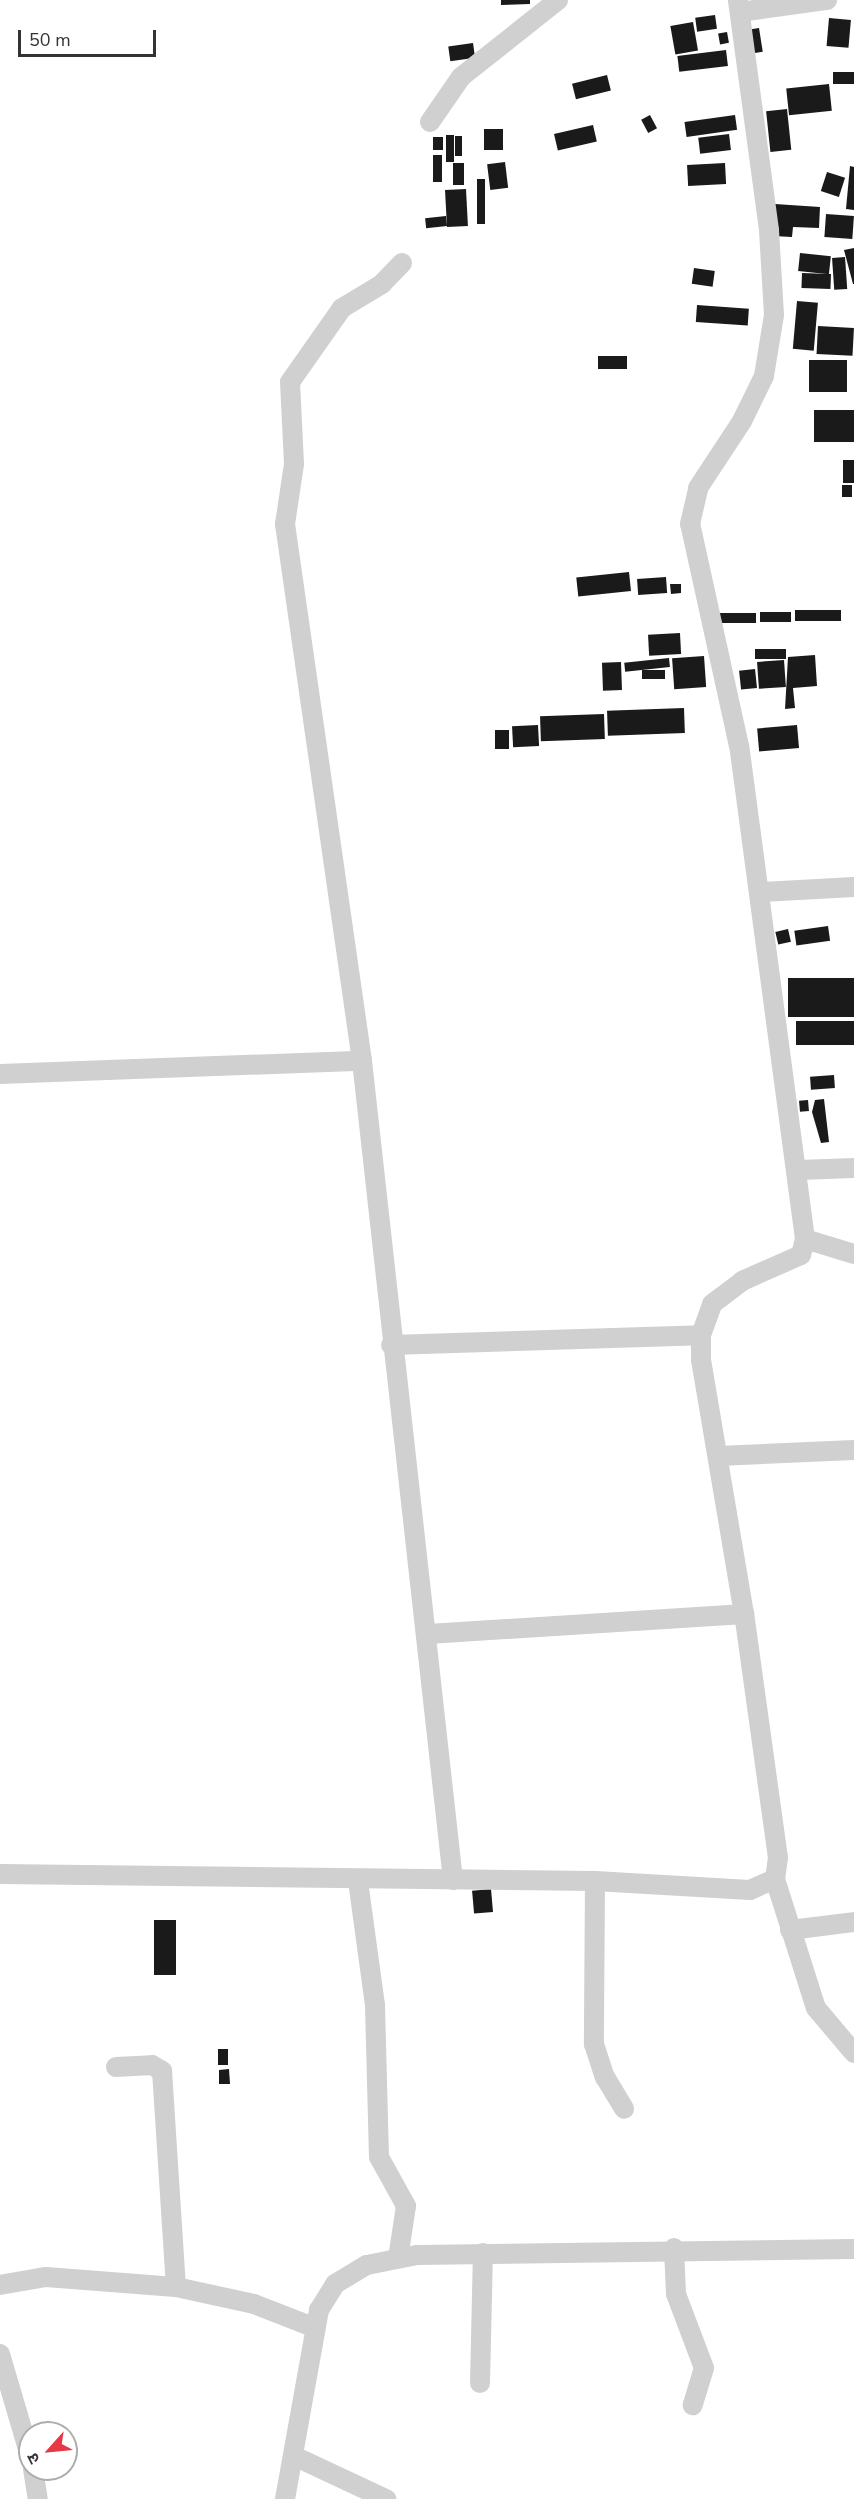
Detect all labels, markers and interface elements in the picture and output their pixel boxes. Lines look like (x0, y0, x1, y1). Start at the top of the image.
scale bar (21, 18, 159, 56)
text: 50 m (29, 28, 71, 52)
north arrow (18, 2421, 78, 2481)
text: उ (22, 2449, 46, 2467)

